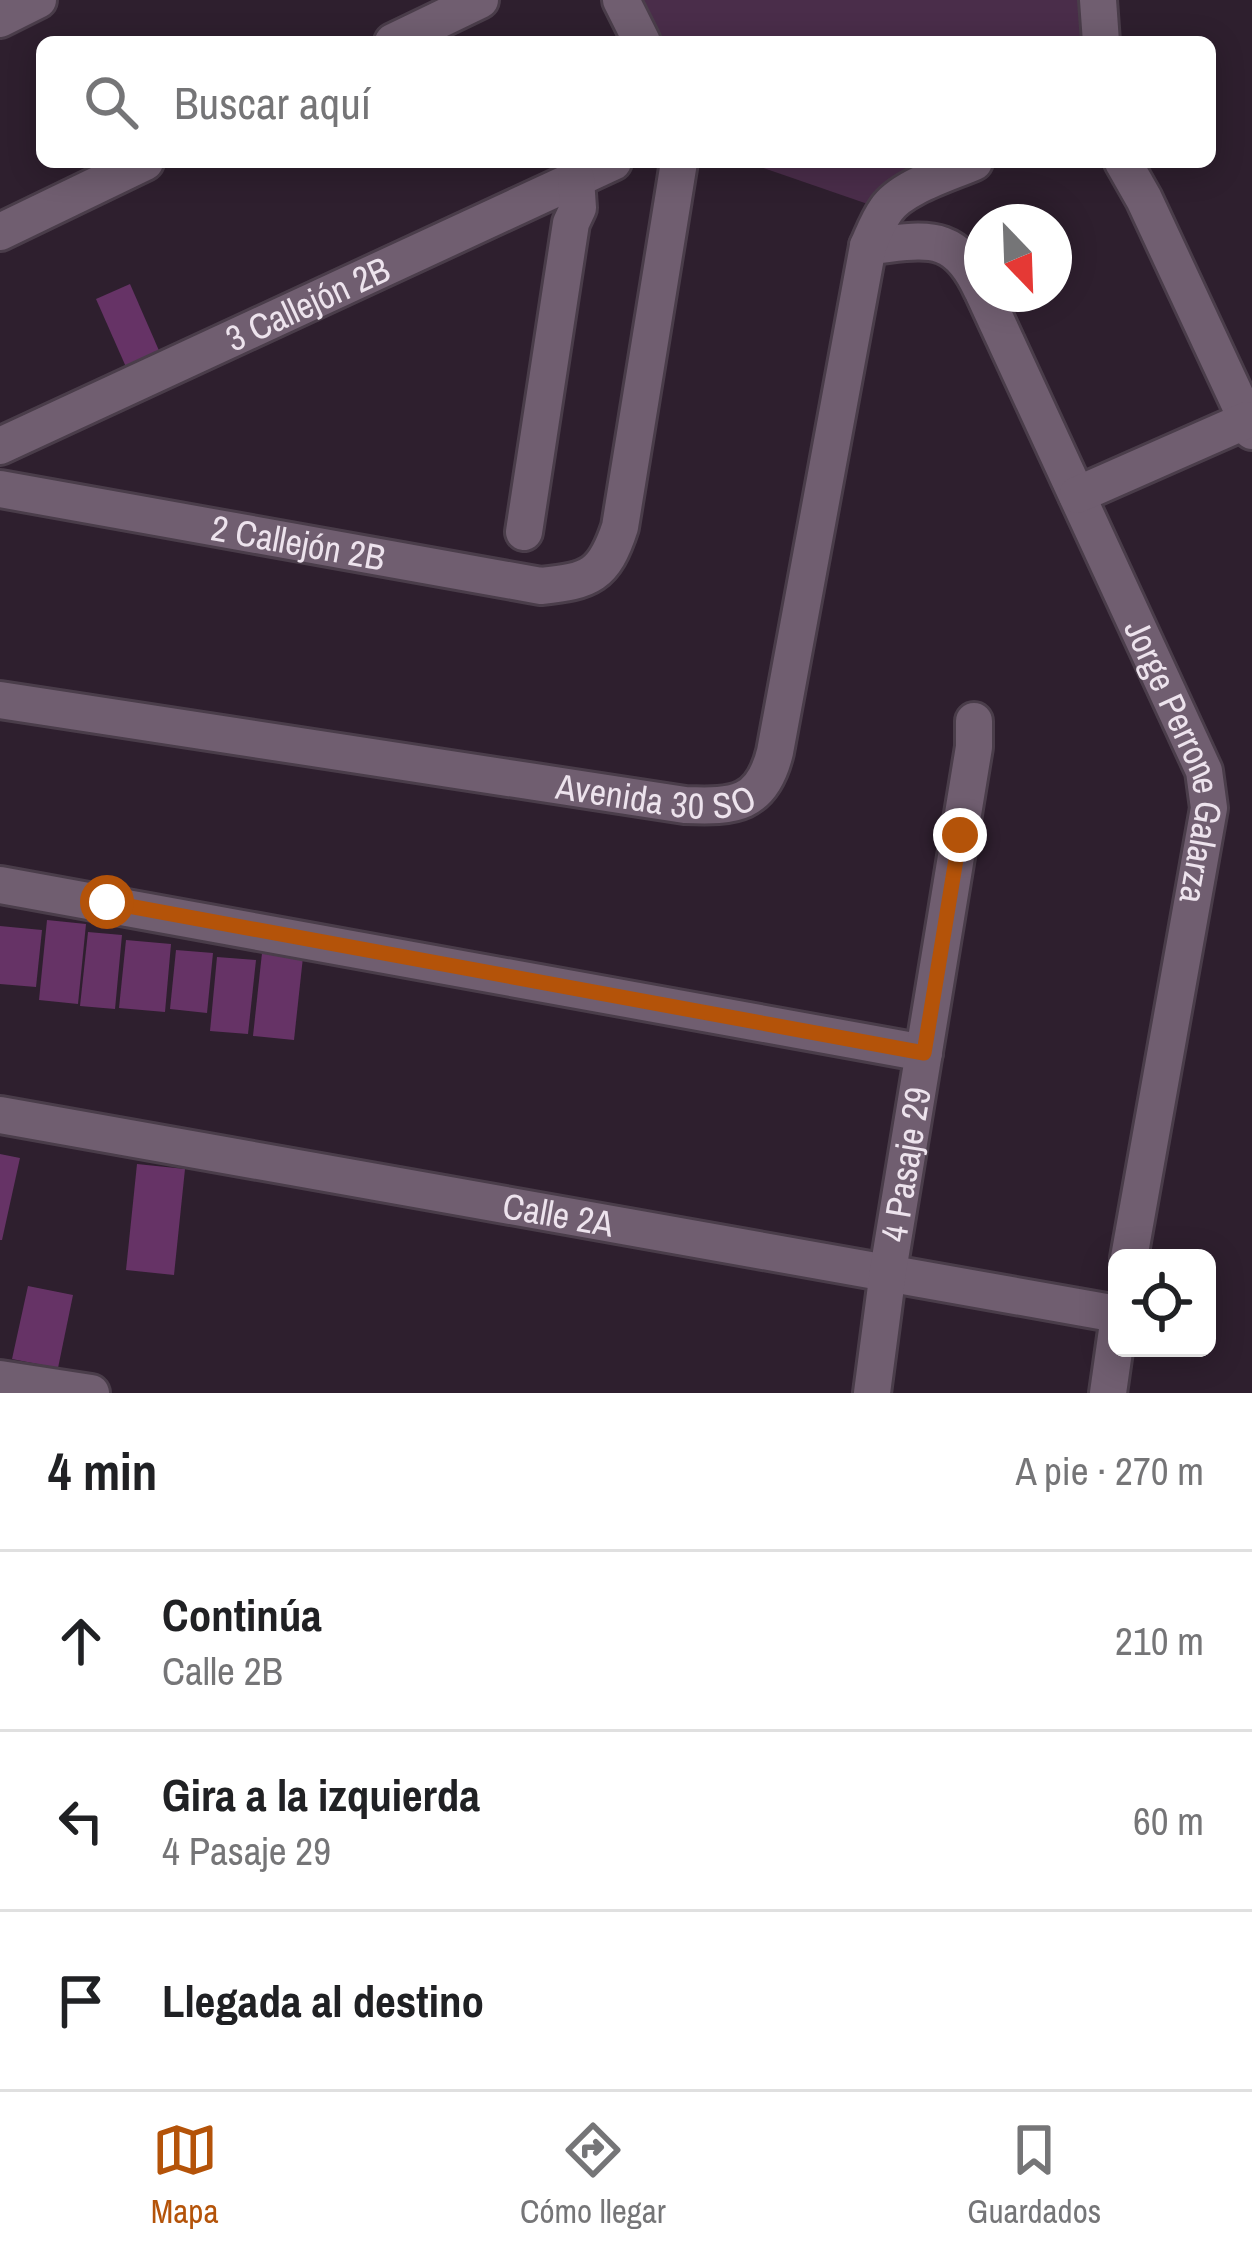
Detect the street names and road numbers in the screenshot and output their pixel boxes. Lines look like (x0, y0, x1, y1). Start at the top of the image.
street label: 3 Callejón 2B (218, 245, 397, 362)
street label: 2 Callejón 2B (208, 503, 389, 582)
street label: Jorge Perrone Galarza (1113, 611, 1234, 907)
street label: Avenida 30 SO (552, 761, 763, 830)
street label: 4 Pasaje 29 (869, 1084, 942, 1245)
street label: Calle 2A (499, 1181, 618, 1248)

